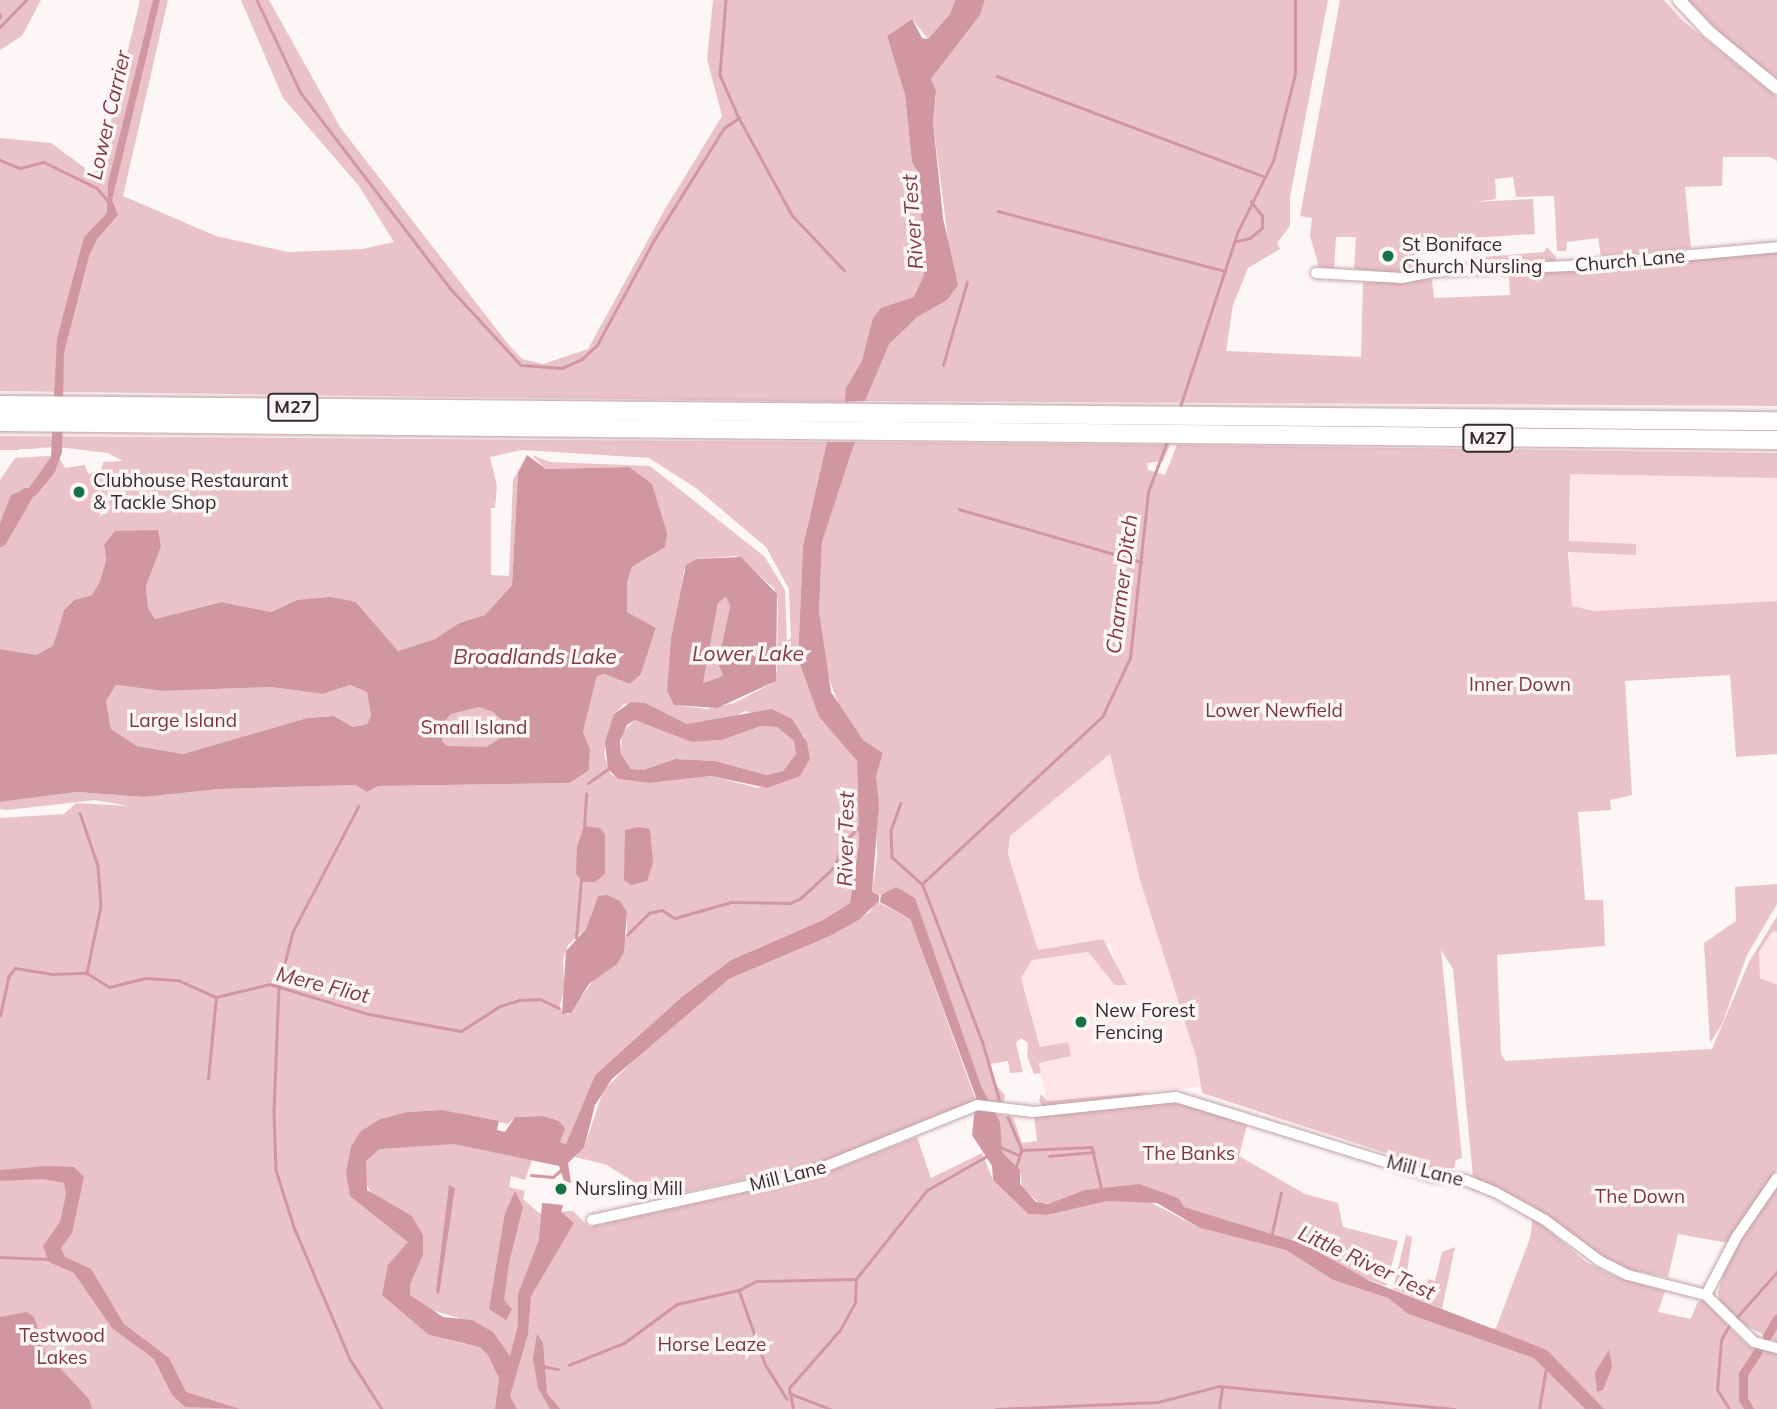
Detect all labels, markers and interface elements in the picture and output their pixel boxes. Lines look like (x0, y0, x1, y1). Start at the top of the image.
water label: Lower Carrier (81, 48, 135, 182)
water label: River Test (896, 174, 928, 270)
place label: St Boniface Church Nursling (1402, 234, 1542, 278)
street label: Church Lane (1574, 245, 1686, 277)
marker: St Boniface Church Nursling (1380, 248, 1396, 264)
road number: M27 (267, 393, 319, 422)
road number: M27 (1462, 424, 1514, 452)
place label: Clubhouse Restaurant & Tackle Shop (93, 470, 288, 514)
marker: Clubhouse Restaurant & Tackle Shop (71, 484, 87, 500)
water label: Charmer Ditch (1100, 513, 1142, 655)
water label: Lower Lake (692, 640, 804, 666)
water label: Broadlands Lake (453, 643, 617, 669)
park label: Inner Down (1469, 674, 1571, 696)
park label: Lower Newfield (1205, 700, 1343, 722)
park label: Large Island (129, 710, 237, 732)
park label: Small Island (421, 717, 527, 739)
water label: River Test (832, 791, 858, 887)
water label: Mere Fliot (274, 960, 372, 1008)
place label: New Forest Fencing (1095, 1000, 1195, 1044)
marker: New Forest Fencing (1073, 1014, 1089, 1030)
park label: The Banks (1143, 1143, 1235, 1165)
street label: Mill Lane (1384, 1150, 1466, 1192)
street label: Mill Lane (747, 1155, 829, 1197)
place label: Nursling Mill (575, 1178, 683, 1200)
marker: Nursling Mill (553, 1181, 569, 1197)
park label: The Down (1595, 1186, 1685, 1208)
water label: Little River Test (1295, 1219, 1439, 1305)
park label: Testwood Lakes (19, 1325, 105, 1369)
park label: Horse Leaze (658, 1334, 766, 1356)

